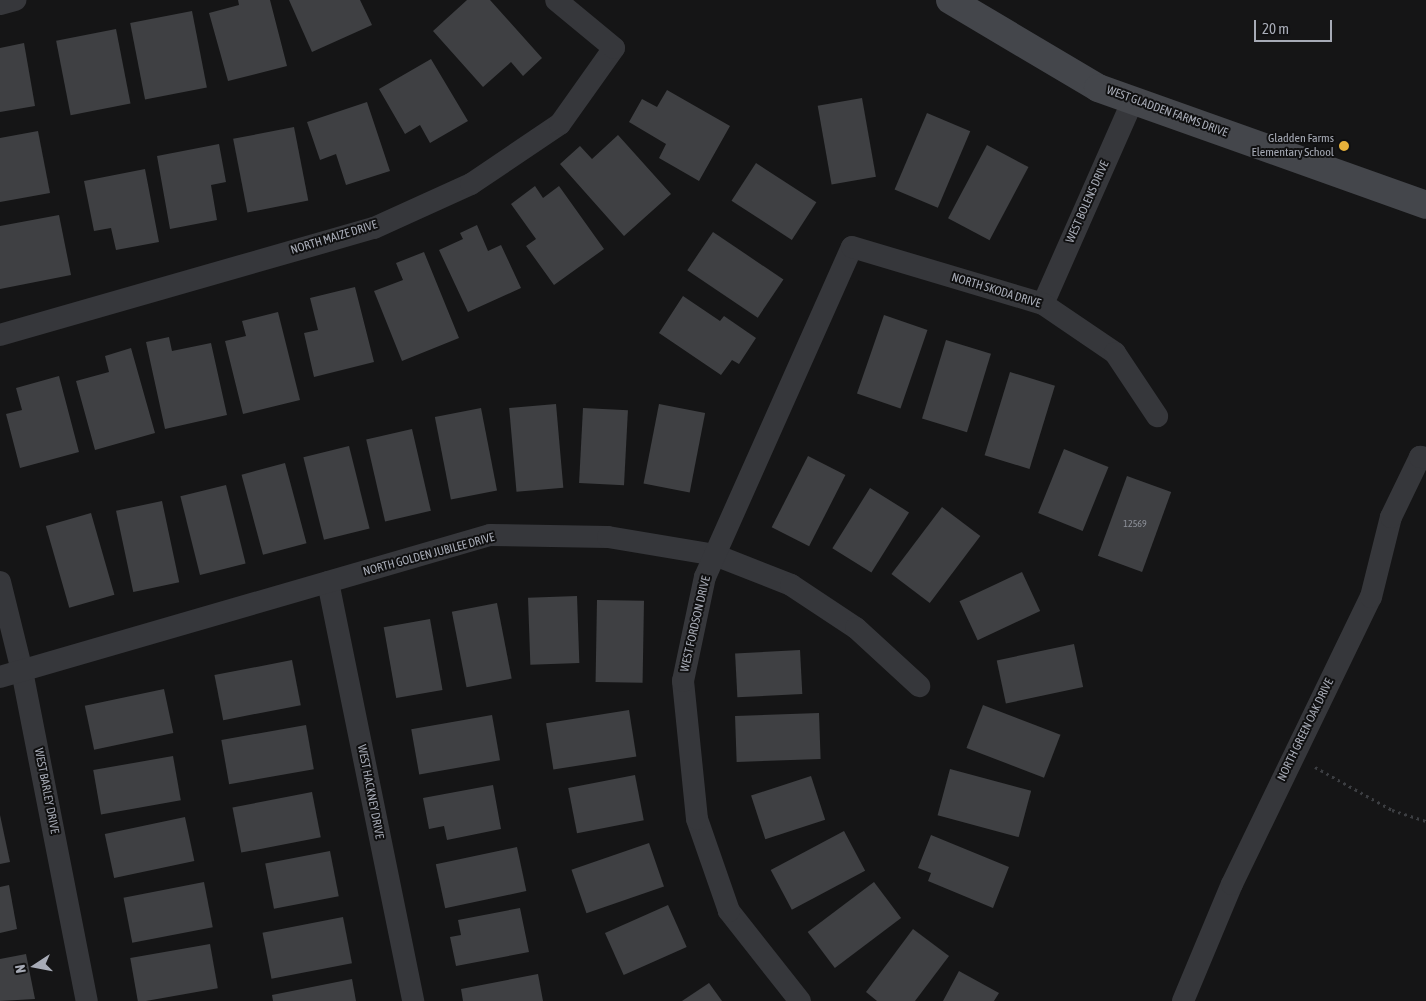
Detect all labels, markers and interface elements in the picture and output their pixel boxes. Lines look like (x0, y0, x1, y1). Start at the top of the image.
scale bar (1256, 10, 1334, 42)
text: 20 m (1262, 20, 1289, 37)
street label: WEST GLADDEN FARMS DRIVE (1104, 83, 1230, 141)
place label: Gladden Farms Elementary School (1252, 132, 1334, 160)
marker: Gladden Farms Elementary School (1338, 140, 1350, 152)
street label: WEST BOLENS DRIVE (1063, 159, 1113, 245)
street label: NORTH MAIZE DRIVE (289, 218, 379, 258)
street label: NORTH SKODA DRIVE (950, 271, 1042, 311)
house number: 12569 (1123, 518, 1147, 530)
street label: NORTH GOLDEN JUBILEE DRIVE (362, 531, 496, 579)
street label: WEST FORDSON DRIVE (678, 575, 714, 673)
street label: NORTH GREEN OAK DRIVE (1275, 676, 1337, 784)
street label: WEST HACKNEY DRIVE (354, 744, 386, 840)
street label: WEST BARLEY DRIVE (31, 747, 61, 835)
north arrow (10, 941, 60, 991)
text: N (12, 963, 29, 974)

